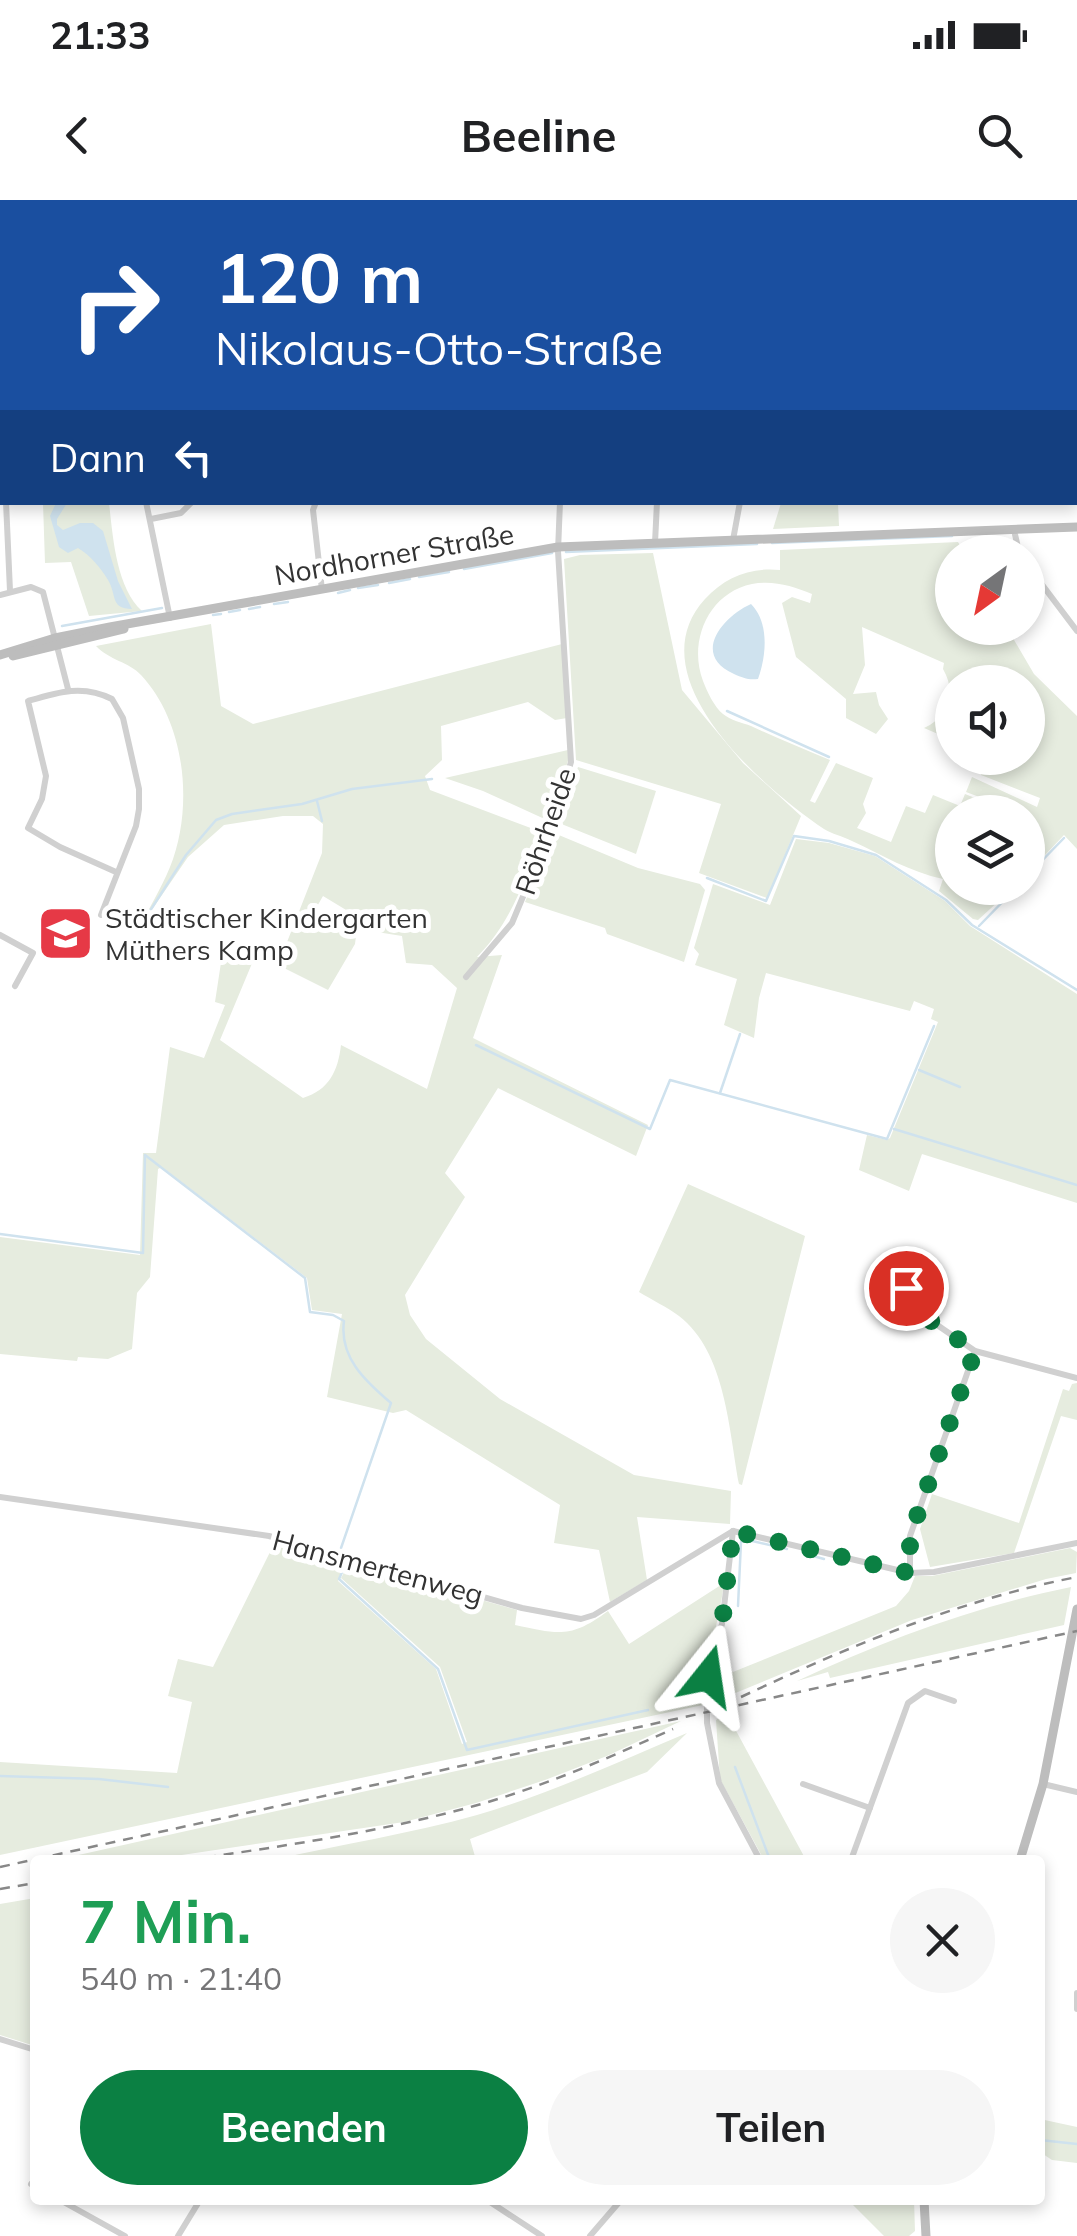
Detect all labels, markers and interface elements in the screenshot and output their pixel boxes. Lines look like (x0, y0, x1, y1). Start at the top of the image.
text: 21:33 (50, 11, 151, 59)
text: Beeline (461, 107, 616, 163)
icon: back (50, 108, 105, 163)
icon: search (972, 108, 1027, 163)
text: 120 m (215, 233, 423, 321)
icon: right (50, 240, 180, 370)
text: Nikolaus-Otto-Straße (215, 320, 663, 376)
icon: left (166, 430, 221, 485)
text: Dann (50, 434, 146, 482)
street label: Nordhorner Straße (272, 516, 516, 592)
north arrow (935, 535, 1045, 645)
map controls (935, 535, 1045, 905)
button: sound (935, 665, 1045, 775)
street label: Röhrheide (507, 763, 583, 899)
button: layers (935, 795, 1045, 905)
place label: Städtischer Kindergarten Müthers Kamp (105, 900, 428, 967)
school or university icon: Städtischer Kindergarten Müthers Kamp (36, 903, 96, 963)
pin (864, 1246, 949, 1331)
icon: arrive (879, 1261, 934, 1316)
street label: Hansmertenweg (269, 1522, 487, 1612)
position arrow (656, 1624, 760, 1728)
text: 7 Min. (80, 1883, 251, 1958)
button: close (890, 1888, 995, 1993)
text: 540 m · 21:40 (80, 1958, 282, 1998)
button: Beenden (80, 2070, 528, 2185)
button: Teilen (548, 2070, 995, 2185)

